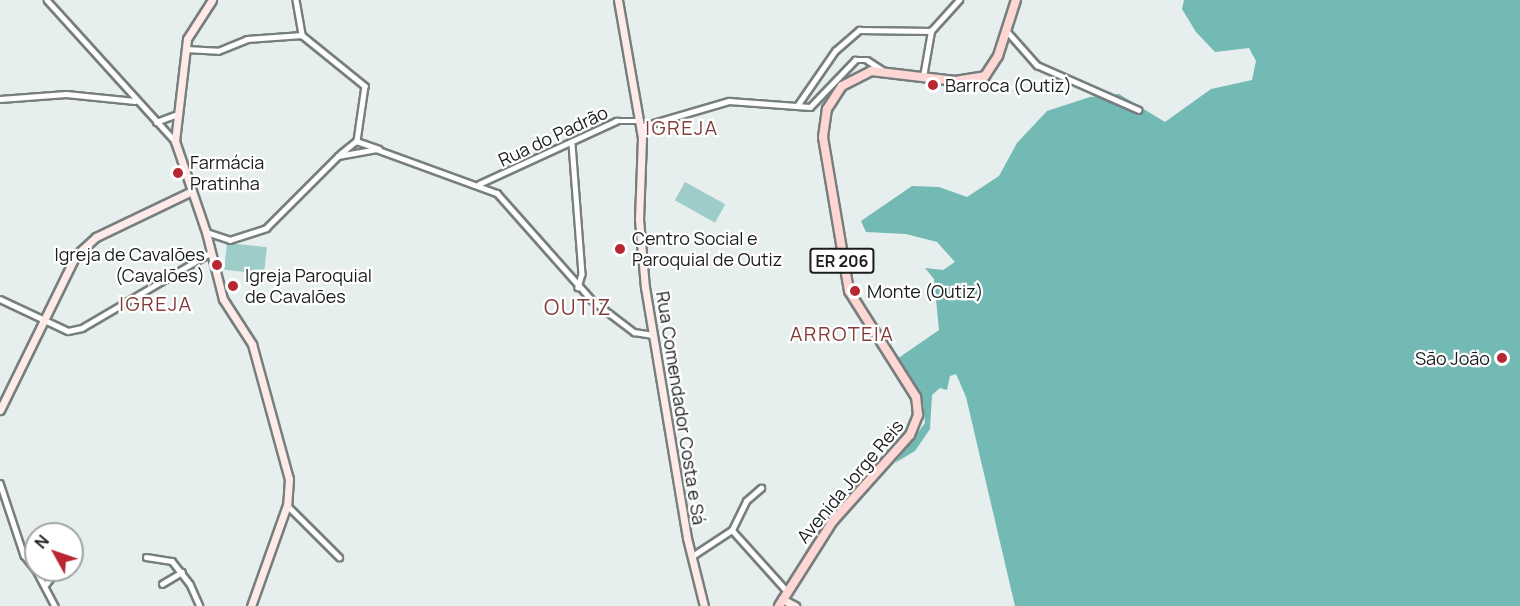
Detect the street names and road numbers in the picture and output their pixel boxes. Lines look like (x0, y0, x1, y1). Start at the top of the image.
street label: Rua do Padrão (495, 101, 611, 171)
road number: ER 206 (809, 248, 875, 274)
street label: Rua Comendador Costa e Sá (652, 290, 710, 526)
street label: Avenida Jorge Reis (792, 415, 908, 547)

